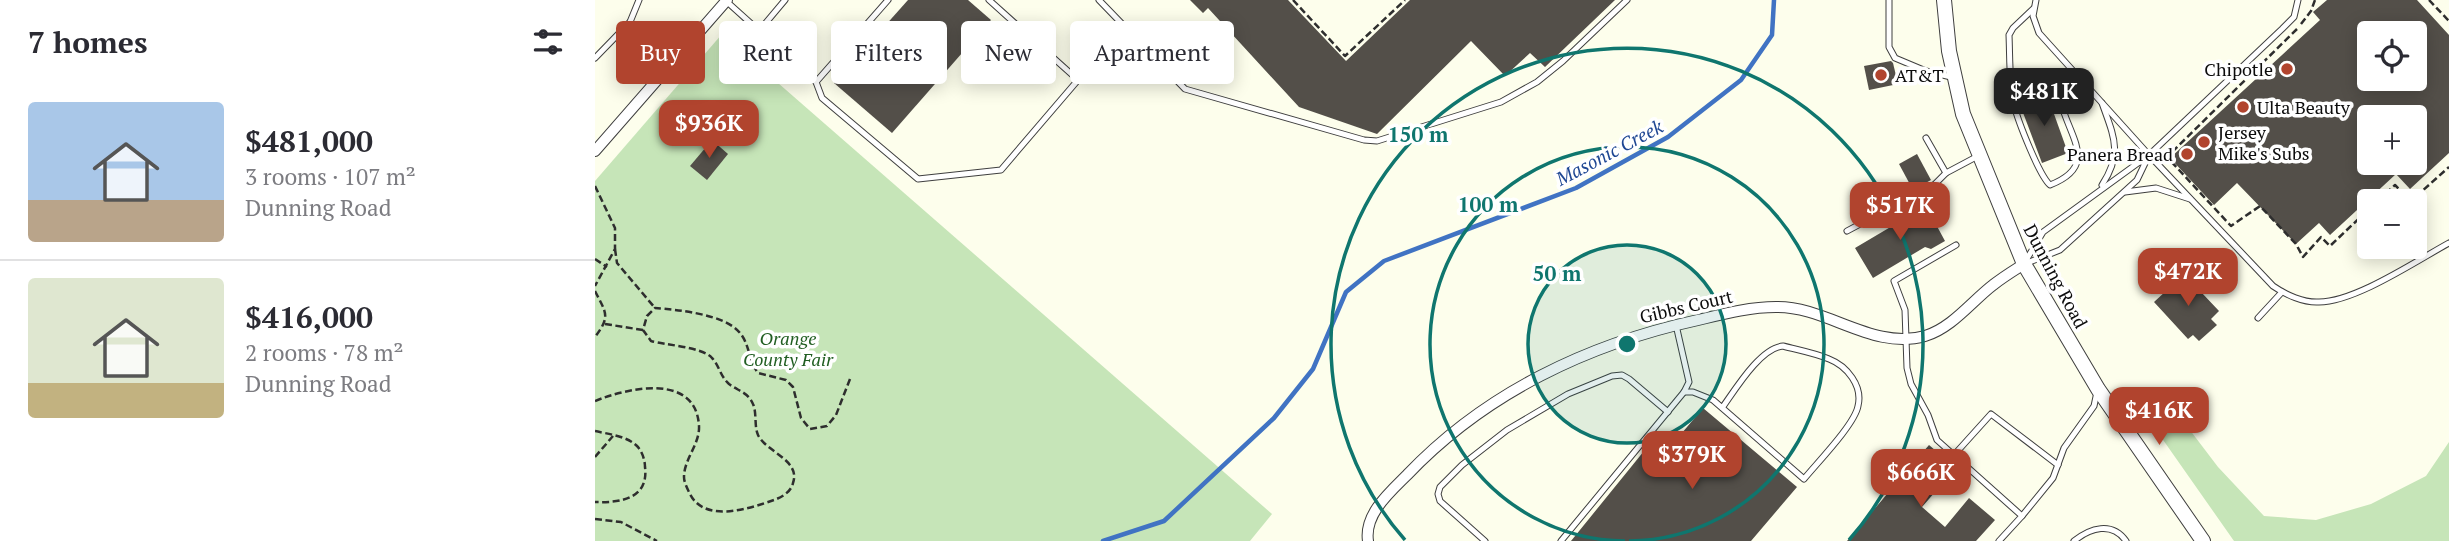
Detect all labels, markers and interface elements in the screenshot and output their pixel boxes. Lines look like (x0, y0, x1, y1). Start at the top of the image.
chip: Buy (616, 21, 705, 84)
chip: Rent (719, 21, 817, 84)
chip: Filters (831, 21, 947, 84)
chip: New (961, 21, 1056, 84)
chip: Apartment (1070, 21, 1234, 84)
map controls (2357, 21, 2427, 259)
button: locate (2357, 21, 2427, 91)
text: 7 homes (28, 22, 147, 62)
icon: filters (529, 23, 567, 61)
place label: Chipotle (2204, 57, 2273, 81)
marker: Chipotle (2279, 61, 2295, 77)
place label: AT&T (1895, 63, 1944, 87)
marker: AT&T (1873, 67, 1889, 83)
pin: $481K (1995, 68, 2093, 128)
text: $481K (2010, 75, 2078, 106)
place label: Ulta Beauty (2257, 95, 2351, 119)
marker: Ulta Beauty (2235, 99, 2251, 115)
pin: $936K (660, 100, 758, 160)
button: + (2357, 105, 2427, 175)
text: $936K (675, 107, 743, 138)
water label: Masonic Creek (1550, 113, 1668, 191)
text: 150 m (1388, 120, 1449, 148)
place label: Jersey Mike's Subs (2218, 120, 2310, 165)
text: $481,000 (245, 121, 373, 161)
icon: home (84, 130, 168, 214)
marker: Jersey Mike's Subs (2196, 134, 2212, 150)
place label: Panera Bread (2067, 142, 2173, 166)
marker: Panera Bread (2179, 146, 2195, 162)
text: 3 rooms · 107 m² (245, 161, 416, 192)
pin: $517K (1851, 182, 1949, 242)
text: $517K (1866, 189, 1934, 220)
button: − (2357, 189, 2427, 259)
text: 100 m (1458, 190, 1519, 218)
text: Dunning Road (245, 192, 391, 223)
street label: Dunning Road (2019, 220, 2093, 332)
pin: $472K (2139, 248, 2237, 308)
text: $472K (2154, 255, 2222, 286)
text: 50 m (1533, 259, 1582, 287)
street label: Gibbs Court (1637, 284, 1735, 328)
text: $416,000 (245, 297, 373, 337)
icon: home (84, 306, 168, 390)
park label: Orange County Fair (743, 326, 834, 371)
centre of rings (1615, 332, 1639, 356)
text: 2 rooms · 78 m² (245, 337, 404, 368)
text: Dunning Road (245, 368, 391, 399)
pin: $416K (2110, 388, 2208, 447)
text: $416K (2125, 394, 2193, 425)
pin: $379K (1643, 432, 1741, 491)
text: $379K (1658, 438, 1726, 469)
pin: $666K (1872, 449, 1970, 509)
text: $666K (1887, 456, 1955, 487)

